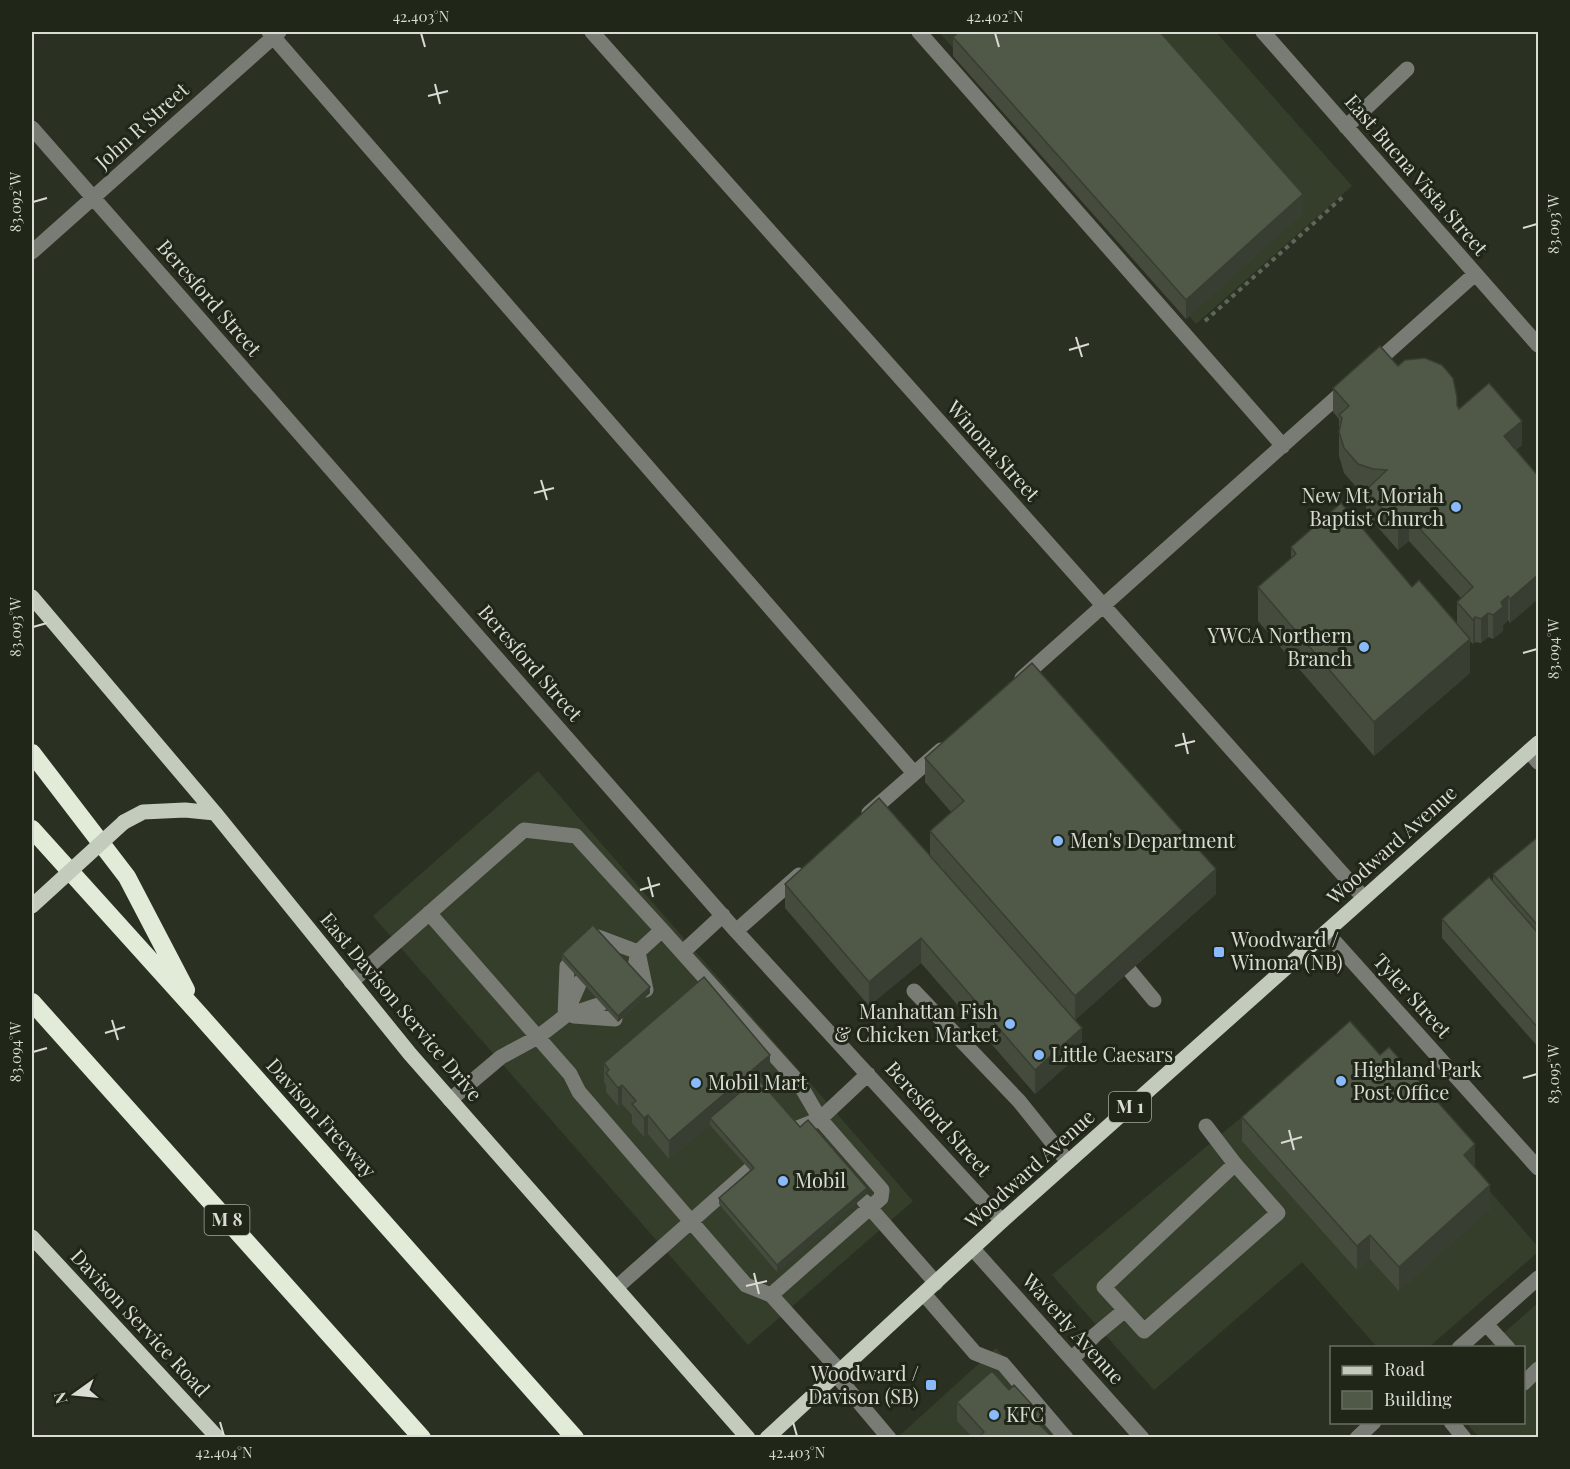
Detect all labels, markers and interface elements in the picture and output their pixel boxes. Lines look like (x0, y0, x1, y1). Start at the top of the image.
text: 42.403°N (393, 6, 450, 26)
text: 42.402°N (966, 6, 1024, 26)
street label: John R Street (88, 75, 194, 175)
street label: East Buena Vista Street (1340, 88, 1495, 261)
text: 83.092°W (5, 171, 25, 232)
text: 83.093°W (1543, 194, 1563, 254)
street label: Beresford Street (152, 233, 269, 362)
street label: Winona Street (941, 393, 1047, 507)
place label: New Mt. Moriah Baptist Church (1301, 481, 1444, 531)
marker: New Mt. Moriah Baptist Church (1449, 500, 1463, 514)
text: 83.093°W (5, 597, 25, 657)
street label: Beresford Street (473, 598, 590, 727)
text: 83.094°W (1543, 618, 1563, 679)
place label: YWCA Northern Branch (1207, 621, 1352, 671)
marker: YWCA Northern Branch (1357, 640, 1371, 654)
street label: Woodward Avenue (1320, 778, 1462, 910)
place label: Men's Department (1070, 826, 1236, 853)
marker: Men's Department (1051, 834, 1065, 848)
street label: East Davison Service Drive (315, 906, 489, 1106)
place label: Woodward / Winona (NB) (1230, 925, 1343, 975)
marker: Woodward / Winona (NB) (1212, 945, 1226, 959)
street label: Tyler Street (1368, 947, 1459, 1044)
place label: Manhattan Fish & Chicken Market (834, 997, 999, 1047)
marker: Manhattan Fish & Chicken Market (1003, 1017, 1017, 1031)
text: 83.094°W (5, 1021, 25, 1082)
place label: Little Caesars (1051, 1040, 1173, 1067)
text: 83.095°W (1543, 1044, 1563, 1104)
marker: Little Caesars (1032, 1048, 1046, 1062)
street label: Davison Freeway (261, 1052, 383, 1182)
street label: Beresford Street (880, 1055, 999, 1182)
place label: Highland Park Post Office (1353, 1055, 1482, 1105)
place label: Mobil Mart (708, 1068, 808, 1095)
marker: Highland Park Post Office (1334, 1074, 1348, 1088)
marker: Mobil Mart (689, 1076, 703, 1090)
road number: M 1 (1109, 1092, 1151, 1122)
street label: Woodward Avenue (958, 1102, 1100, 1234)
place label: Mobil (795, 1166, 846, 1193)
marker: Mobil (776, 1174, 790, 1188)
road number: M 8 (204, 1205, 250, 1235)
street label: Davison Service Road (66, 1242, 217, 1402)
street label: Waverly Avenue (1016, 1266, 1131, 1389)
legend (1330, 1346, 1525, 1424)
text: Road (1384, 1357, 1425, 1381)
place label: Woodward / Davison (SB) (808, 1359, 919, 1409)
north arrow (45, 1364, 105, 1424)
marker: Woodward / Davison (SB) (924, 1378, 938, 1392)
text: Building (1384, 1387, 1452, 1411)
text: N (48, 1389, 72, 1406)
place label: KFC (1006, 1400, 1044, 1427)
marker: KFC (987, 1408, 1001, 1422)
text: 42.404°N (195, 1442, 253, 1462)
text: 42.403°N (769, 1442, 826, 1462)

